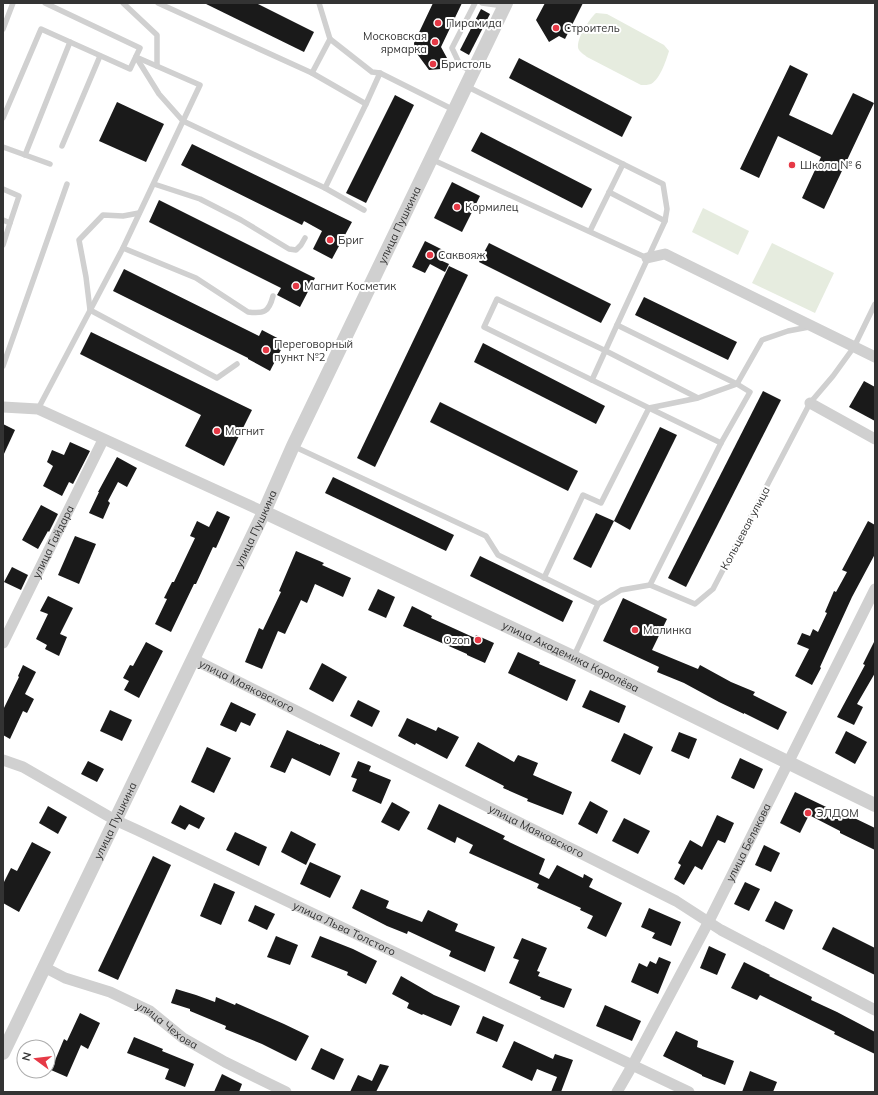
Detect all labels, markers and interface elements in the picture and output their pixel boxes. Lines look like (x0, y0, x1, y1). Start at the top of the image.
place label: Пирамида (446, 16, 502, 30)
marker: Пирамида (433, 18, 443, 28)
place label: Строитель (564, 21, 620, 35)
marker: Строитель (551, 23, 561, 33)
place label: Московская ярмарка (363, 29, 427, 56)
marker: Московская ярмарка (430, 37, 440, 47)
place label: Бристоль (441, 57, 491, 71)
marker: Бристоль (428, 59, 438, 69)
place label: Школа № 6 (800, 158, 862, 172)
marker: Школа № 6 (787, 160, 797, 170)
street label: улица Пушкина (375, 184, 424, 266)
place label: Кормилец (465, 200, 519, 214)
marker: Кормилец (452, 202, 462, 212)
place label: Бриг (338, 233, 364, 247)
marker: Бриг (325, 235, 335, 245)
place label: Саквояж (438, 248, 486, 262)
marker: Саквояж (425, 250, 435, 260)
place label: Магнит Косметик (304, 279, 396, 293)
marker: Магнит Косметик (291, 281, 301, 291)
place label: Переговорный пункт №2 (274, 337, 353, 364)
marker: Переговорный пункт №2 (261, 345, 271, 355)
place label: Магнит (225, 424, 264, 438)
marker: Магнит (212, 426, 222, 436)
street label: Кольцевая улица (717, 484, 773, 572)
street label: улица Пушкина (231, 488, 280, 570)
street label: улица Гайдара (29, 503, 77, 580)
street label: улица Академика Королёва (500, 618, 641, 695)
place label: Малинка (643, 623, 691, 637)
marker: Малинка (630, 625, 640, 635)
place label: Ozon (443, 633, 470, 647)
marker: Ozon (473, 635, 483, 645)
street label: улица Маяковского (197, 656, 297, 716)
street label: улица Пушкина (91, 780, 140, 862)
street label: улица Маяковского (486, 801, 586, 861)
street label: улица Белякова (723, 801, 774, 884)
place label: ЭЛДОМ (816, 806, 859, 820)
marker: ЭЛДОМ (803, 808, 813, 818)
street label: улица Льва Толстого (291, 898, 398, 959)
street label: улица Чехова (133, 998, 200, 1052)
north arrow (16, 1039, 56, 1079)
text: N (19, 1051, 34, 1062)

